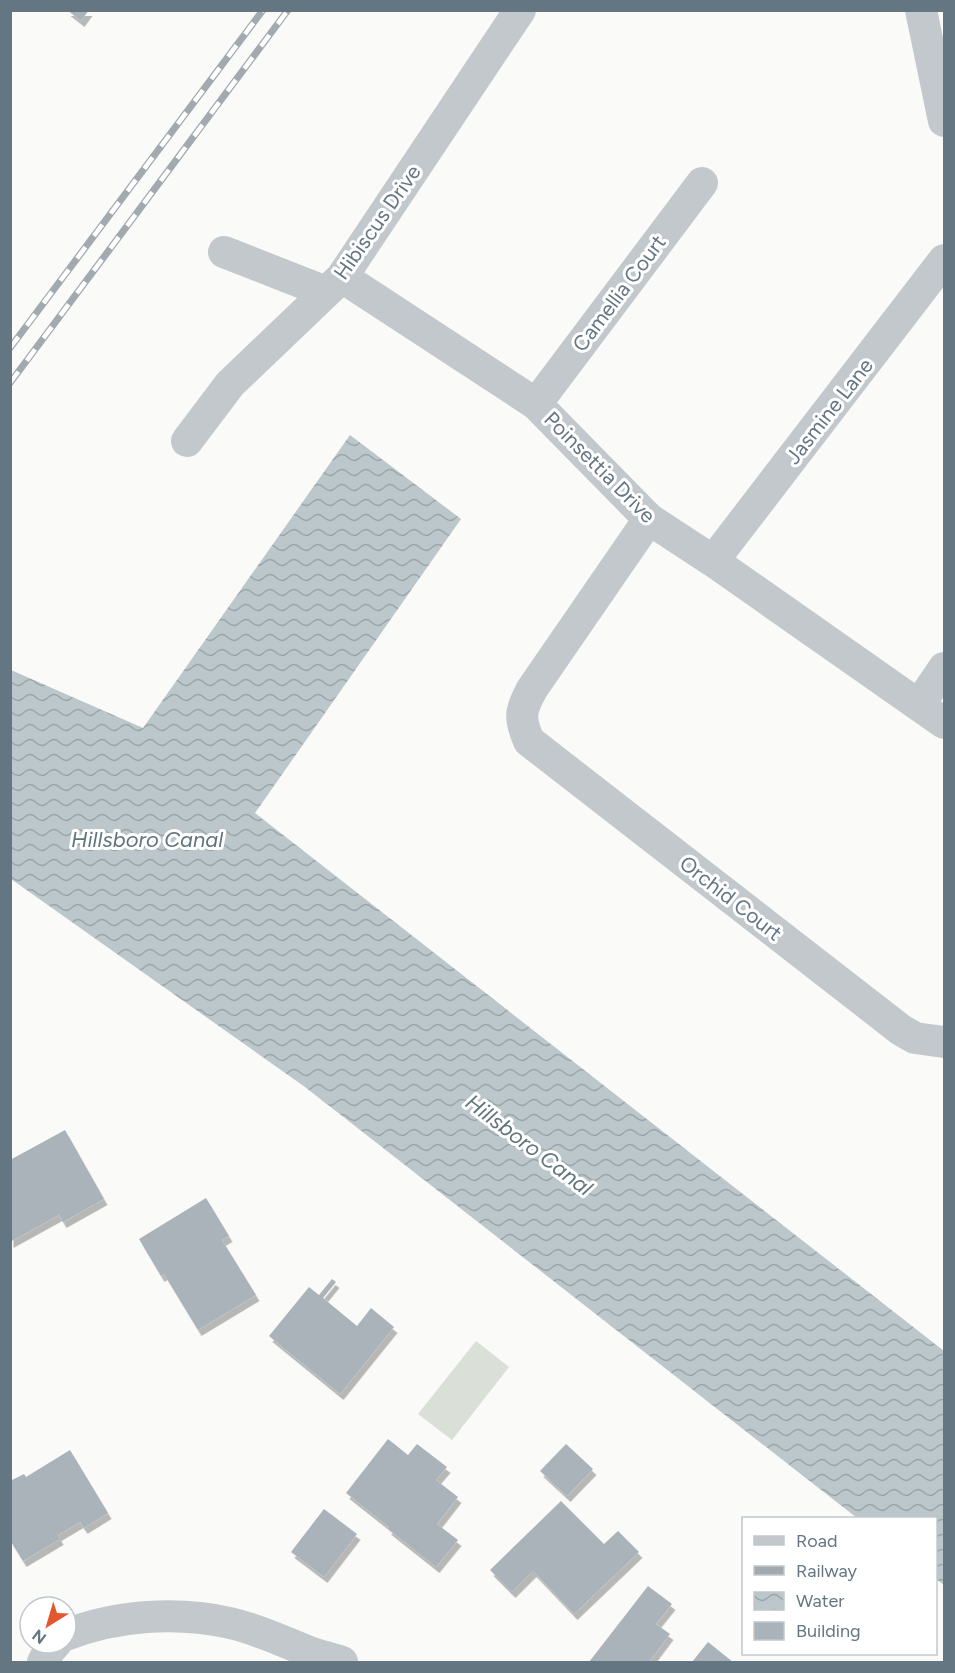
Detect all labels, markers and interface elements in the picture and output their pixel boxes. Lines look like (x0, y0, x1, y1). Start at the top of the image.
street label: Hibiscus Drive (328, 160, 426, 284)
street label: Camellia Court (567, 230, 671, 356)
street label: Jasmine Lane (780, 353, 878, 469)
street label: Poinsettia Drive (539, 406, 661, 528)
water label: Hillsboro Canal (71, 826, 223, 853)
street label: Orchid Court (675, 850, 787, 946)
water label: Hillsboro Canal (460, 1088, 598, 1202)
legend (742, 1517, 937, 1655)
text: Road (796, 1530, 837, 1552)
text: Railway (796, 1560, 858, 1582)
text: Water (796, 1590, 844, 1612)
north arrow (18, 1595, 78, 1655)
text: Building (796, 1620, 861, 1642)
text: N (29, 1625, 50, 1648)

